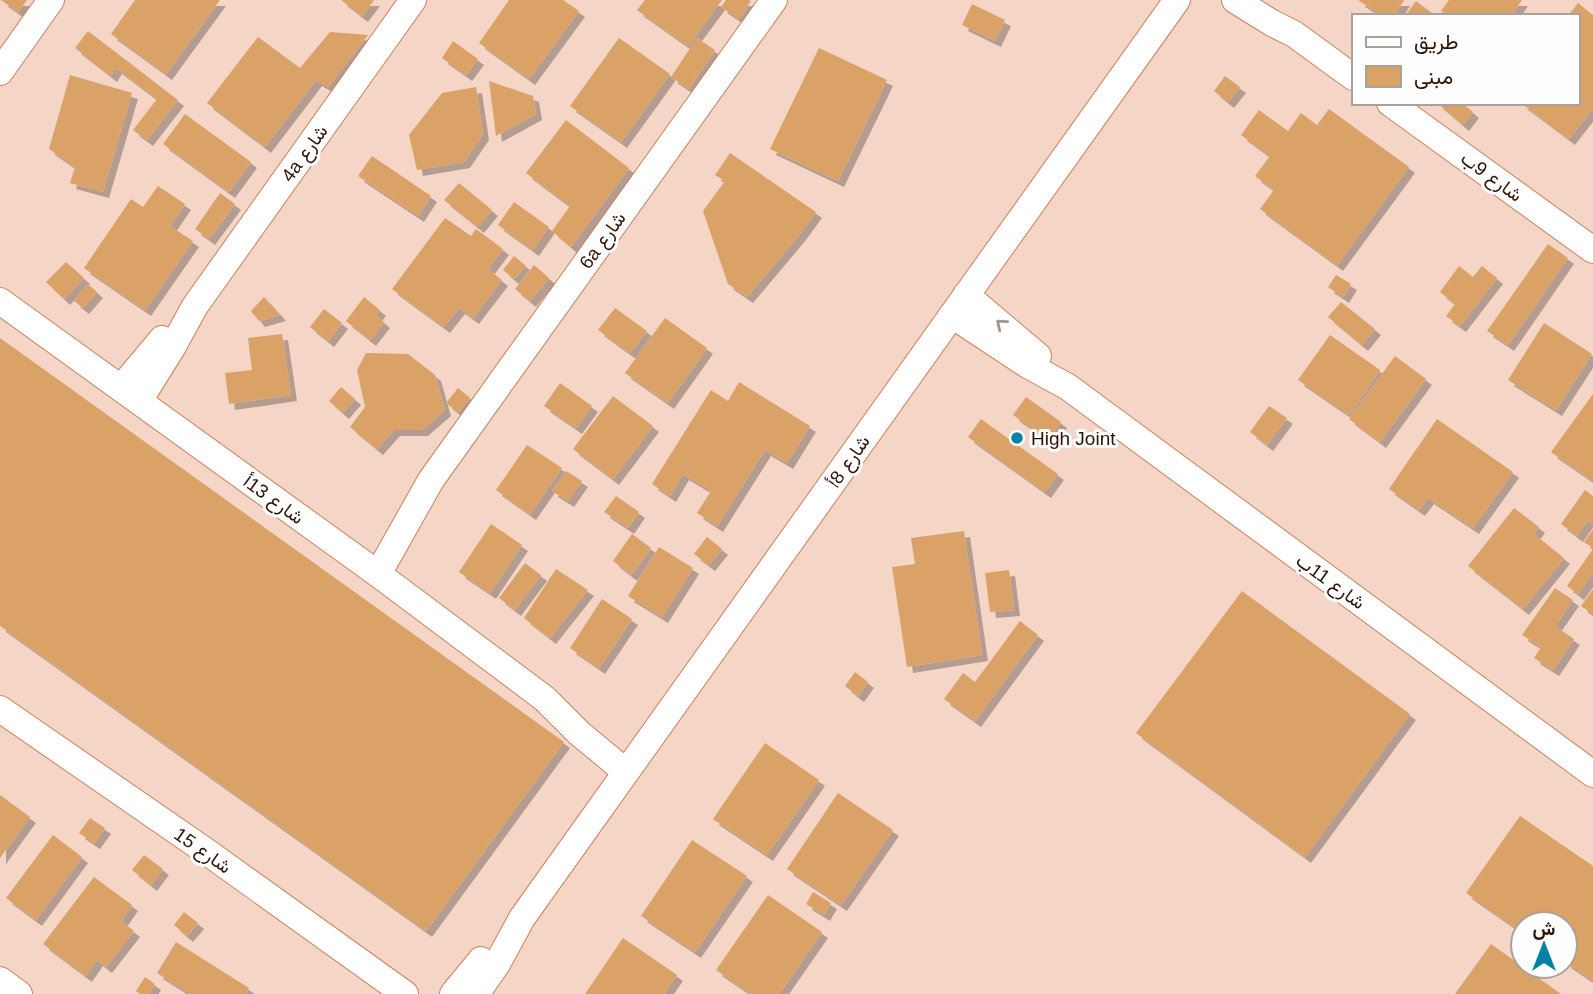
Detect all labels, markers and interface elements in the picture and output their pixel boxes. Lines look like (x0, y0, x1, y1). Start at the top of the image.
legend (1352, 14, 1579, 105)
text: طريق (1414, 30, 1459, 55)
text: مبنى (1414, 65, 1453, 89)
street label: 4a شارع (277, 121, 334, 187)
street label: شارع 9ب (1456, 147, 1526, 207)
street label: 6a شارع (575, 208, 632, 274)
one-way arrow (996, 320, 1009, 332)
place label: High Joint (1031, 428, 1116, 449)
marker: High Joint (1009, 430, 1025, 446)
street label: شارع 8أ (823, 431, 875, 492)
street label: شارع 13أ (238, 471, 308, 530)
street label: شارع 11ب (1291, 549, 1369, 615)
street label: شارع 15 (169, 823, 235, 879)
north arrow (1509, 910, 1579, 980)
text: ش (1533, 918, 1556, 940)

